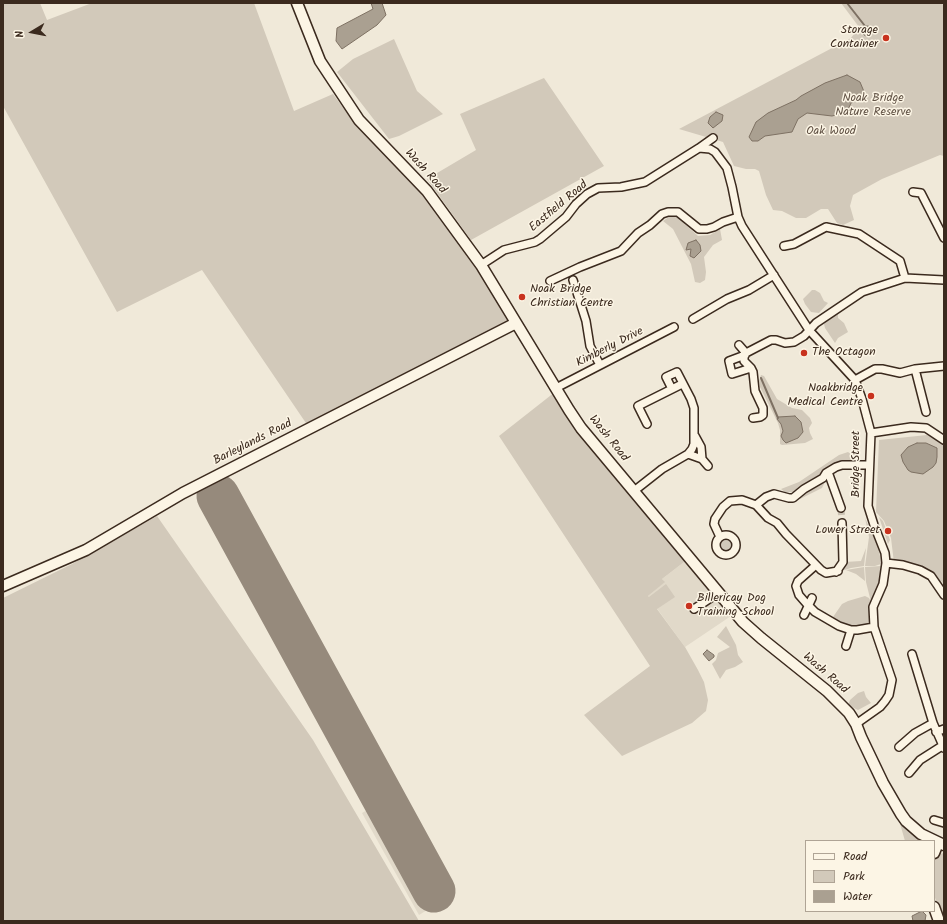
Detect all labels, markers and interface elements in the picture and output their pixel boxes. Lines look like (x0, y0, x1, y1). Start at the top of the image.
north arrow (12, 12, 52, 52)
place label: Storage Container (830, 24, 878, 52)
text: N (11, 29, 30, 39)
marker: Storage Container (881, 33, 891, 43)
park label: Noak Bridge Nature Reserve (835, 92, 911, 120)
park label: Oak Wood (806, 125, 856, 139)
street label: Wash Road (401, 147, 449, 197)
street label: Eastfield Road (527, 178, 591, 236)
place label: Noak Bridge Christian Centre (530, 283, 613, 311)
marker: Noak Bridge Christian Centre (517, 292, 527, 302)
street label: Kimberly Drive (574, 325, 646, 371)
place label: The Octagon (812, 346, 876, 360)
marker: The Octagon (799, 348, 809, 358)
place label: Noakbridge Medical Centre (788, 382, 863, 410)
marker: Noakbridge Medical Centre (866, 391, 876, 401)
street label: Wash Road (585, 413, 631, 465)
street label: Barleylands Road (211, 417, 295, 469)
street label: Bridge Street (850, 431, 864, 497)
place label: Lower Street (815, 524, 880, 538)
marker: Lower Street (883, 526, 893, 536)
place label: Billericay Dog Training School (697, 592, 774, 620)
marker: Billericay Dog Training School (684, 601, 694, 611)
street label: Wash Road (799, 650, 851, 698)
legend (805, 840, 935, 912)
text: Road (843, 847, 867, 866)
text: Park (843, 867, 865, 886)
text: Water (843, 887, 872, 906)

